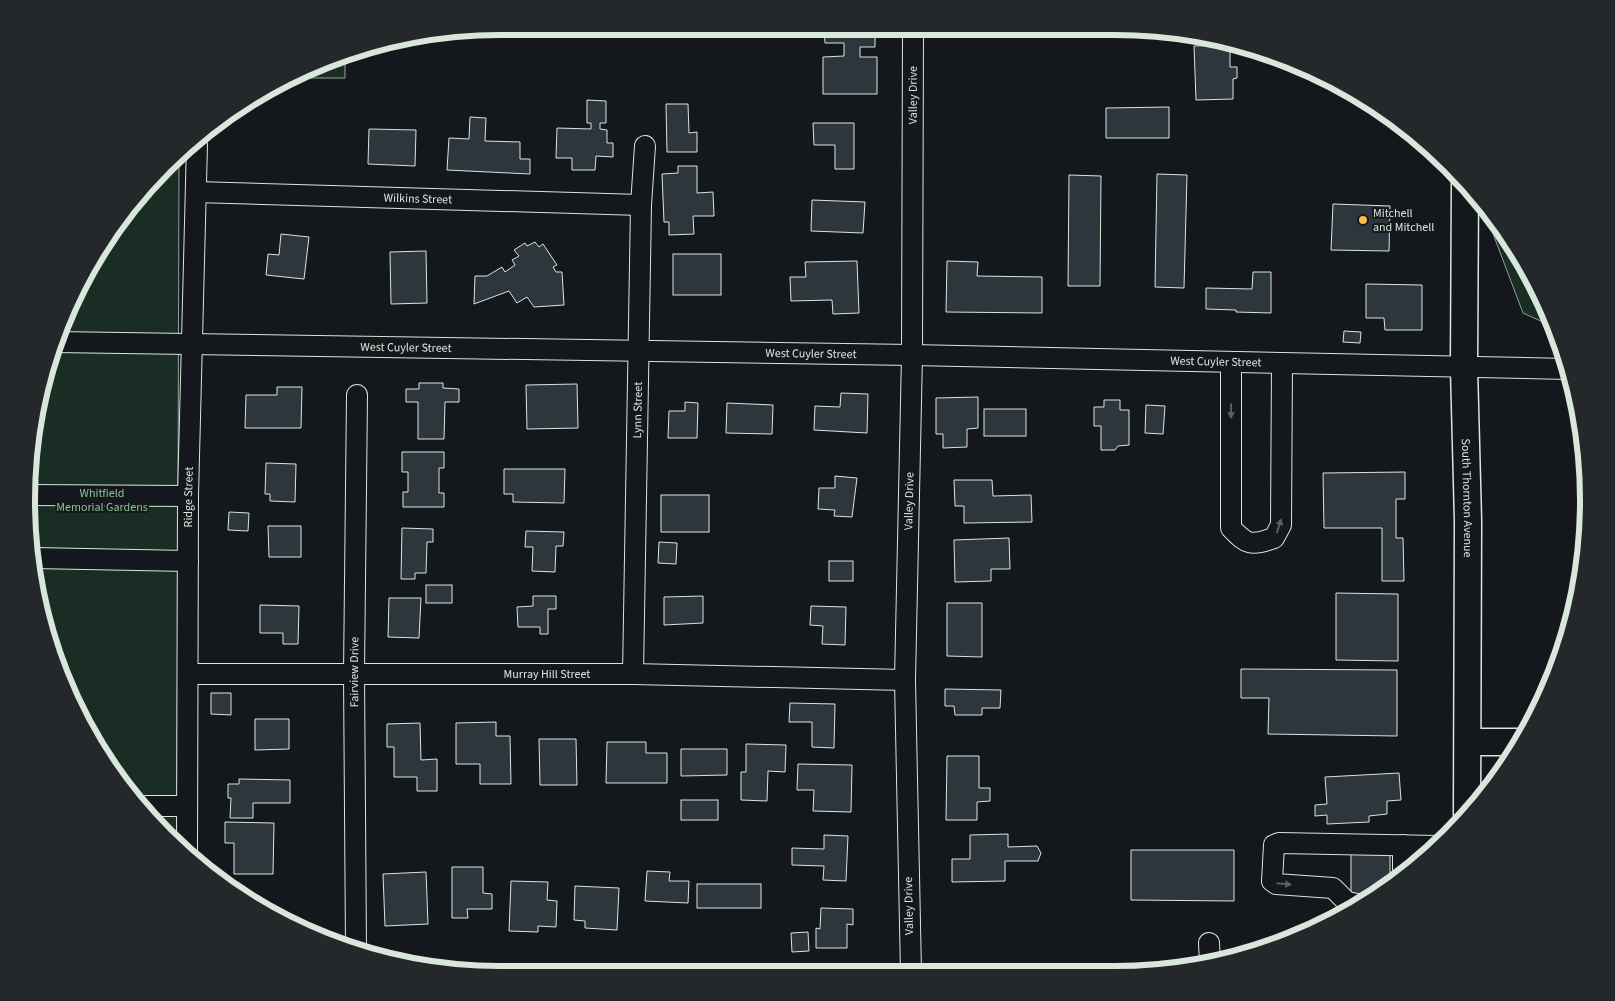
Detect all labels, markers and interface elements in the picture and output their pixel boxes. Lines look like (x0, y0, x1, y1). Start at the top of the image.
street label: Valley Drive (904, 66, 921, 124)
street label: Wilkins Street (383, 189, 452, 208)
place label: Mitchell and Mitchell (1373, 205, 1434, 236)
marker: Mitchell and Mitchell (1357, 214, 1369, 226)
street label: West Cuyler Street (360, 338, 452, 357)
street label: West Cuyler Street (765, 344, 857, 363)
street label: West Cuyler Street (1170, 352, 1262, 371)
street label: Lynn Street (629, 382, 646, 439)
one-way arrow (1227, 404, 1235, 420)
street label: South Thornton Avenue (1457, 438, 1477, 558)
street label: Ridge Street (179, 466, 197, 527)
street label: Valley Drive (900, 472, 918, 530)
park label: Whitfield Memorial Gardens (56, 485, 148, 516)
one-way arrow (1275, 518, 1283, 533)
street label: Fairview Drive (345, 637, 363, 707)
street label: Murray Hill Street (504, 666, 590, 683)
street label: Valley Drive (900, 877, 918, 935)
one-way arrow (1276, 880, 1292, 888)

